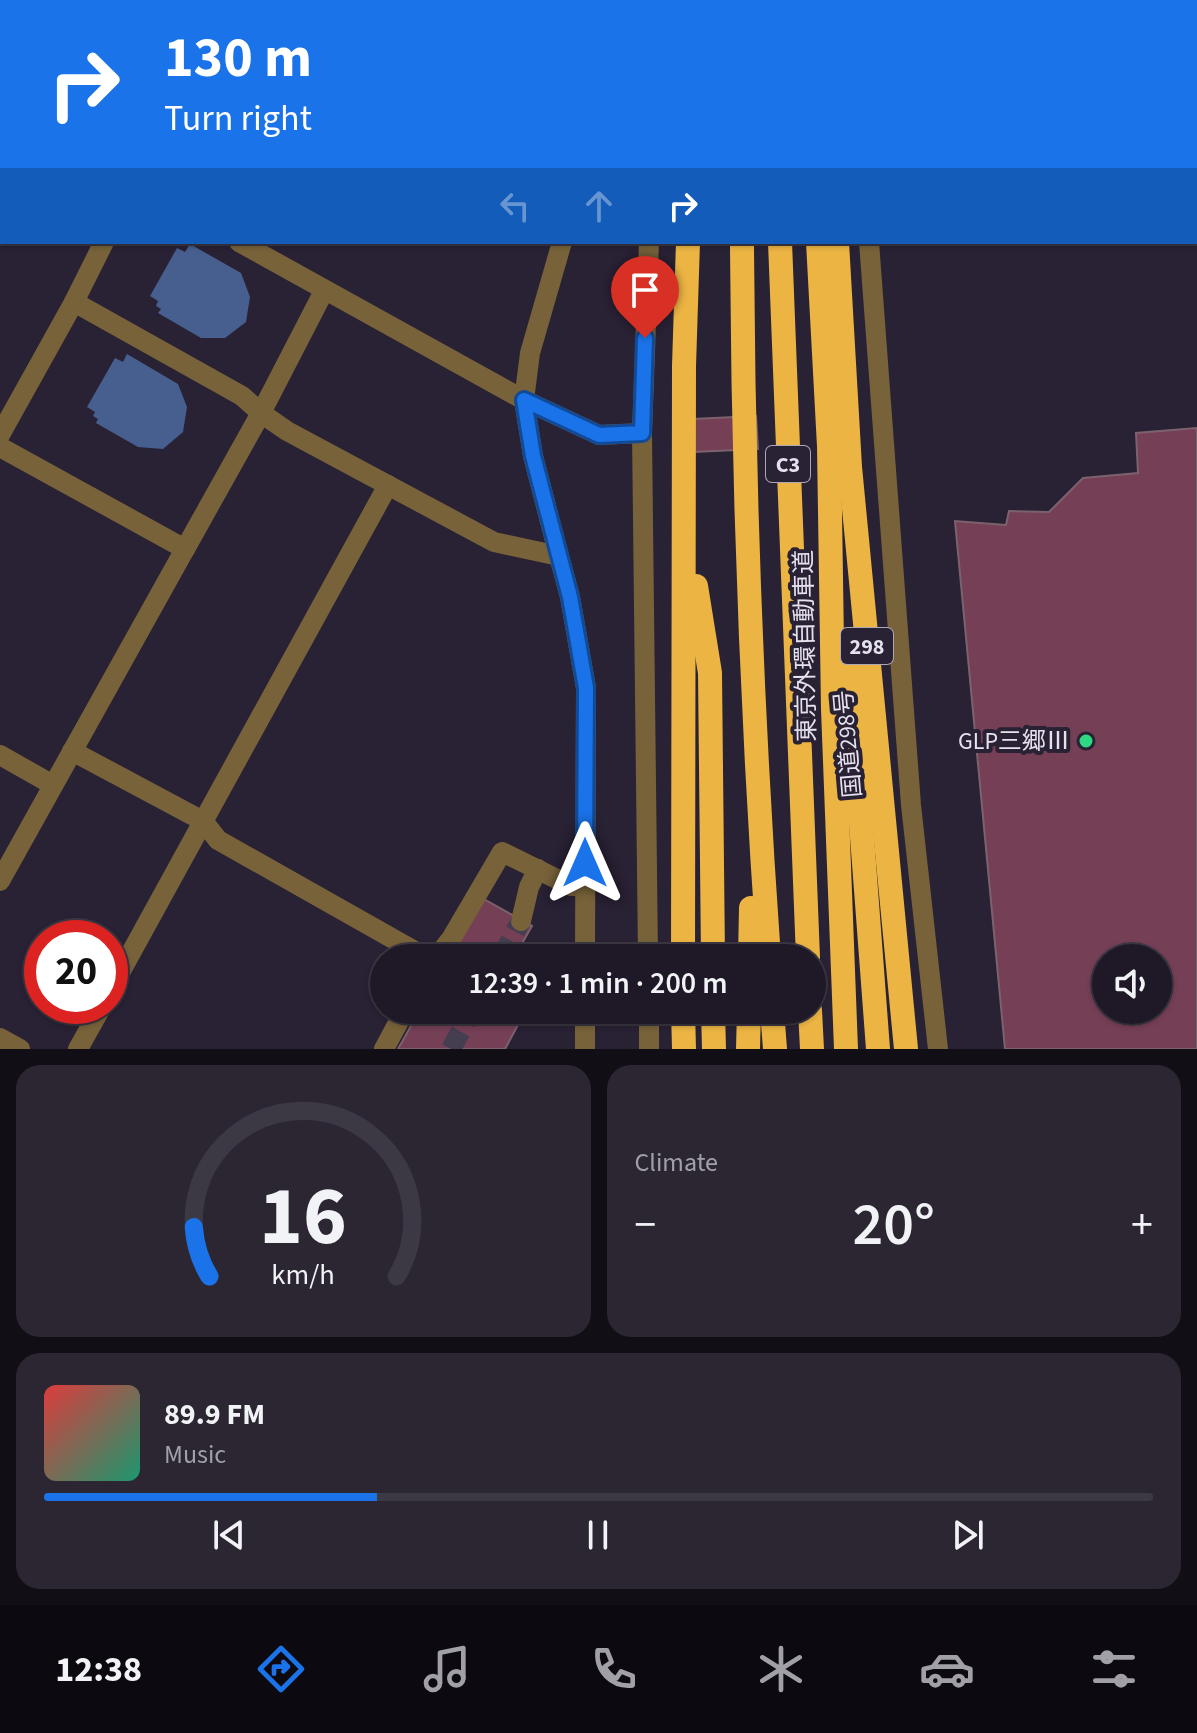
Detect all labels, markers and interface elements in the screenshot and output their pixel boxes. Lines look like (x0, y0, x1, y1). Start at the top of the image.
text: 130 m (164, 19, 312, 98)
icon: right (32, 32, 136, 136)
text: Turn right (164, 93, 312, 144)
icon: left (493, 184, 537, 228)
icon: ahead (577, 184, 621, 228)
icon: right (661, 184, 705, 228)
pin (611, 256, 679, 338)
icon: arrive (623, 268, 667, 312)
road number: C3 (766, 446, 810, 482)
street label: 東京外環自動車道 (786, 550, 825, 742)
road number: 298 (841, 628, 893, 664)
street label: 国道298号 (826, 689, 871, 799)
place label: GLP三郷Ⅲ (958, 724, 1070, 759)
marker: GLP三郷Ⅲ (1077, 732, 1095, 750)
position arrow (543, 821, 627, 905)
speed limit sign: 20 (24, 920, 128, 1024)
map controls (1092, 944, 1172, 1024)
button: sound (1092, 944, 1172, 1024)
text: 12:39 · 1 min · 200 m (468, 962, 728, 1005)
text: Climate (635, 1144, 718, 1181)
text: 16 (259, 1158, 347, 1276)
text: 20° (853, 1183, 935, 1268)
text: − (635, 1194, 656, 1257)
text: + (1131, 1194, 1153, 1257)
text: km/h (272, 1255, 335, 1295)
text: 89.9 FM (164, 1393, 265, 1436)
text: Music (164, 1436, 226, 1473)
icon: previous (207, 1513, 251, 1557)
icon: pause (576, 1513, 620, 1557)
icon: next (946, 1513, 990, 1557)
icon: directions (253, 1641, 309, 1697)
icon: music (419, 1641, 475, 1697)
icon: phone (586, 1641, 642, 1697)
icon: climate (753, 1641, 809, 1697)
icon: car (919, 1641, 975, 1697)
icon: filters (1086, 1641, 1142, 1697)
text: 12:38 (55, 1644, 142, 1695)

